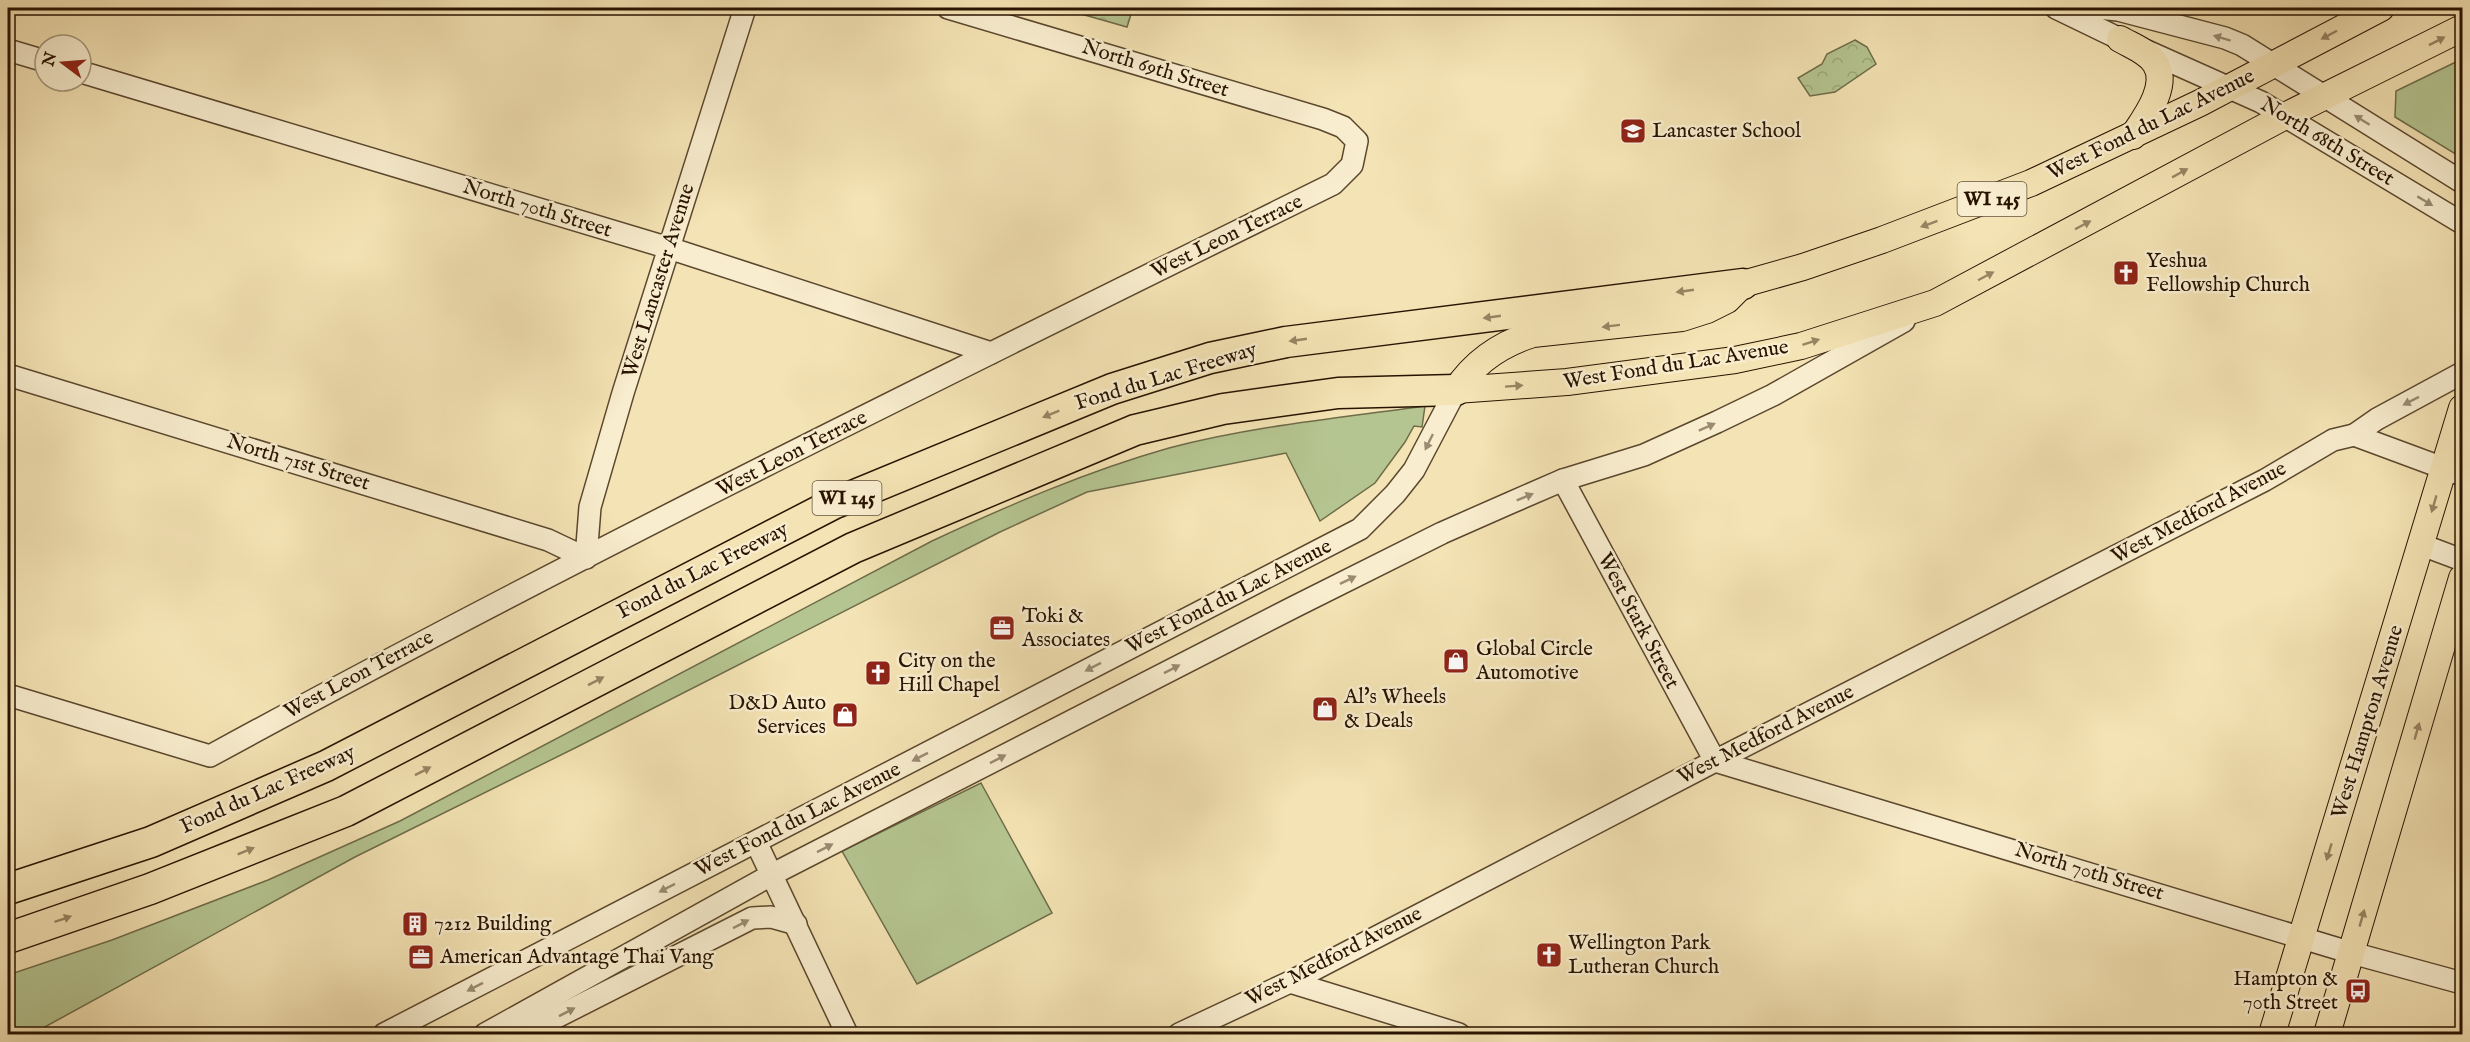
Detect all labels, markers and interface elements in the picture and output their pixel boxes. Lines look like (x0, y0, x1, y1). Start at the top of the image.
one-way arrow (2320, 30, 2337, 40)
north arrow (33, 33, 93, 93)
one-way arrow (2213, 33, 2231, 42)
street label: North 69th Street (1078, 34, 1232, 104)
one-way arrow (2428, 36, 2446, 46)
text: N (39, 50, 62, 70)
street label: West Fond du Lac Avenue (2043, 63, 2260, 187)
street label: North 68th Street (2255, 91, 2399, 193)
one-way arrow (2354, 115, 2370, 126)
school or university icon: Lancaster School (1618, 116, 1648, 146)
place label: Lancaster School (1652, 118, 1801, 145)
one-way arrow (2172, 168, 2189, 178)
street label: North 70th Street (459, 173, 615, 245)
street label: West Lancaster Avenue (617, 180, 702, 381)
road number: WI 145 (1958, 182, 2026, 216)
street label: West Leon Terrace (1147, 188, 1308, 285)
one-way arrow (2417, 195, 2433, 206)
one-way arrow (1919, 219, 1937, 229)
one-way arrow (2075, 220, 2092, 230)
place label: Yeshua Fellowship Church (2146, 248, 2310, 299)
church icon: Yeshua Fellowship Church (2111, 258, 2141, 288)
one-way arrow (1978, 271, 1995, 281)
one-way arrow (1675, 287, 1694, 296)
one-way arrow (1482, 313, 1501, 322)
one-way arrow (1602, 321, 1621, 331)
street label: West Fond du Lac Avenue (1561, 334, 1791, 396)
street label: Fond du Lac Freeway (1072, 336, 1261, 417)
one-way arrow (1288, 336, 1307, 345)
one-way arrow (1802, 337, 1820, 347)
one-way arrow (1505, 381, 1524, 390)
one-way arrow (2403, 397, 2420, 406)
street label: West Leon Terrace (712, 404, 872, 504)
one-way arrow (1042, 409, 1060, 419)
one-way arrow (1698, 422, 1716, 432)
street label: North 71st Street (223, 428, 373, 498)
one-way arrow (1425, 433, 1434, 450)
street label: West Medford Avenue (2107, 455, 2292, 571)
road number: WI 145 (812, 481, 882, 515)
one-way arrow (1516, 492, 1534, 502)
one-way arrow (2429, 495, 2438, 513)
street label: Fond du Lac Freeway (613, 516, 794, 626)
street label: West Fond du Lac Avenue (1121, 533, 1337, 661)
street label: West Stark Street (1591, 548, 1685, 694)
one-way arrow (1340, 575, 1357, 584)
place label: Toki & Associates (1021, 603, 1110, 654)
office icon: Toki & Associates (987, 613, 1017, 643)
street label: West Hampton Avenue (2326, 622, 2410, 822)
street label: West Leon Terrace (279, 624, 439, 726)
place label: Global Circle Automotive (1475, 636, 1593, 687)
shop icon: Global Circle Automotive (1441, 646, 1471, 676)
place label: City on the Hill Chapel (898, 648, 1000, 699)
church icon: City on the Hill Chapel (863, 658, 893, 688)
one-way arrow (1084, 662, 1102, 672)
one-way arrow (1163, 665, 1180, 674)
one-way arrow (588, 676, 605, 686)
street label: West Medford Avenue (1673, 679, 1859, 791)
place label: Al's Wheels & Deals (1343, 684, 1446, 735)
place label: D&D Auto Services (728, 690, 826, 741)
shop icon: Al's Wheels & Deals (1310, 694, 1340, 724)
shop icon: D&D Auto Services (830, 700, 860, 730)
one-way arrow (2413, 722, 2422, 740)
street label: Fond du Lac Freeway (176, 739, 360, 841)
one-way arrow (911, 752, 928, 762)
one-way arrow (990, 754, 1007, 763)
street label: West Fond du Lac Avenue (690, 756, 906, 884)
one-way arrow (415, 766, 432, 776)
street label: North 70th Street (2011, 836, 2167, 908)
one-way arrow (817, 843, 834, 853)
one-way arrow (2324, 843, 2333, 861)
one-way arrow (237, 846, 255, 856)
one-way arrow (658, 884, 675, 893)
street label: West Medford Avenue (1241, 901, 1427, 1013)
building icon: 7212 Building (400, 909, 430, 939)
one-way arrow (2358, 909, 2367, 927)
place label: 7212 Building (434, 911, 552, 938)
one-way arrow (54, 913, 72, 923)
one-way arrow (733, 919, 750, 928)
place label: Wellington Park Lutheran Church (1568, 930, 1719, 981)
church icon: Wellington Park Lutheran Church (1534, 940, 1564, 970)
office icon: American Advantage Thai Vang (406, 942, 436, 972)
place label: American Advantage Thai Vang (439, 944, 714, 971)
place label: Hampton & 70th Street (2233, 966, 2338, 1017)
bus stop icon: Hampton & 70th Street (2343, 976, 2373, 1006)
one-way arrow (466, 983, 483, 992)
one-way arrow (559, 1007, 576, 1016)

